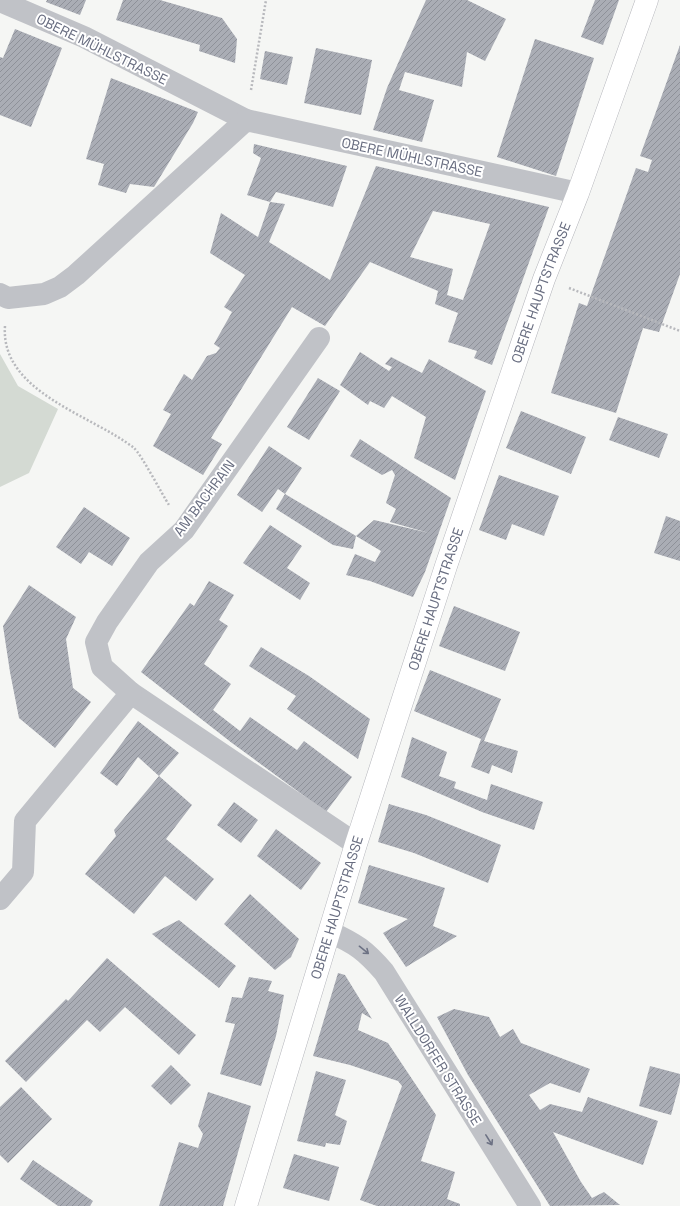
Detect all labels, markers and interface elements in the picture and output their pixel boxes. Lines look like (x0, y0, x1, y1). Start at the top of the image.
street label: OBERE MÜHLSTRASSE (33, 9, 171, 89)
street label: OBERE MÜHLSTRASSE (340, 133, 484, 181)
street label: OBERE HAUPTSTRASSE (507, 219, 575, 366)
street label: AM BACHRAIN (169, 456, 239, 540)
street label: OBERE HAUPTSTRASSE (404, 525, 467, 673)
street label: OBERE HAUPTSTRASSE (306, 833, 367, 981)
one-way arrow (359, 946, 369, 955)
street label: WALLDORFER STRASSE (391, 991, 486, 1129)
one-way arrow (484, 1135, 493, 1146)

